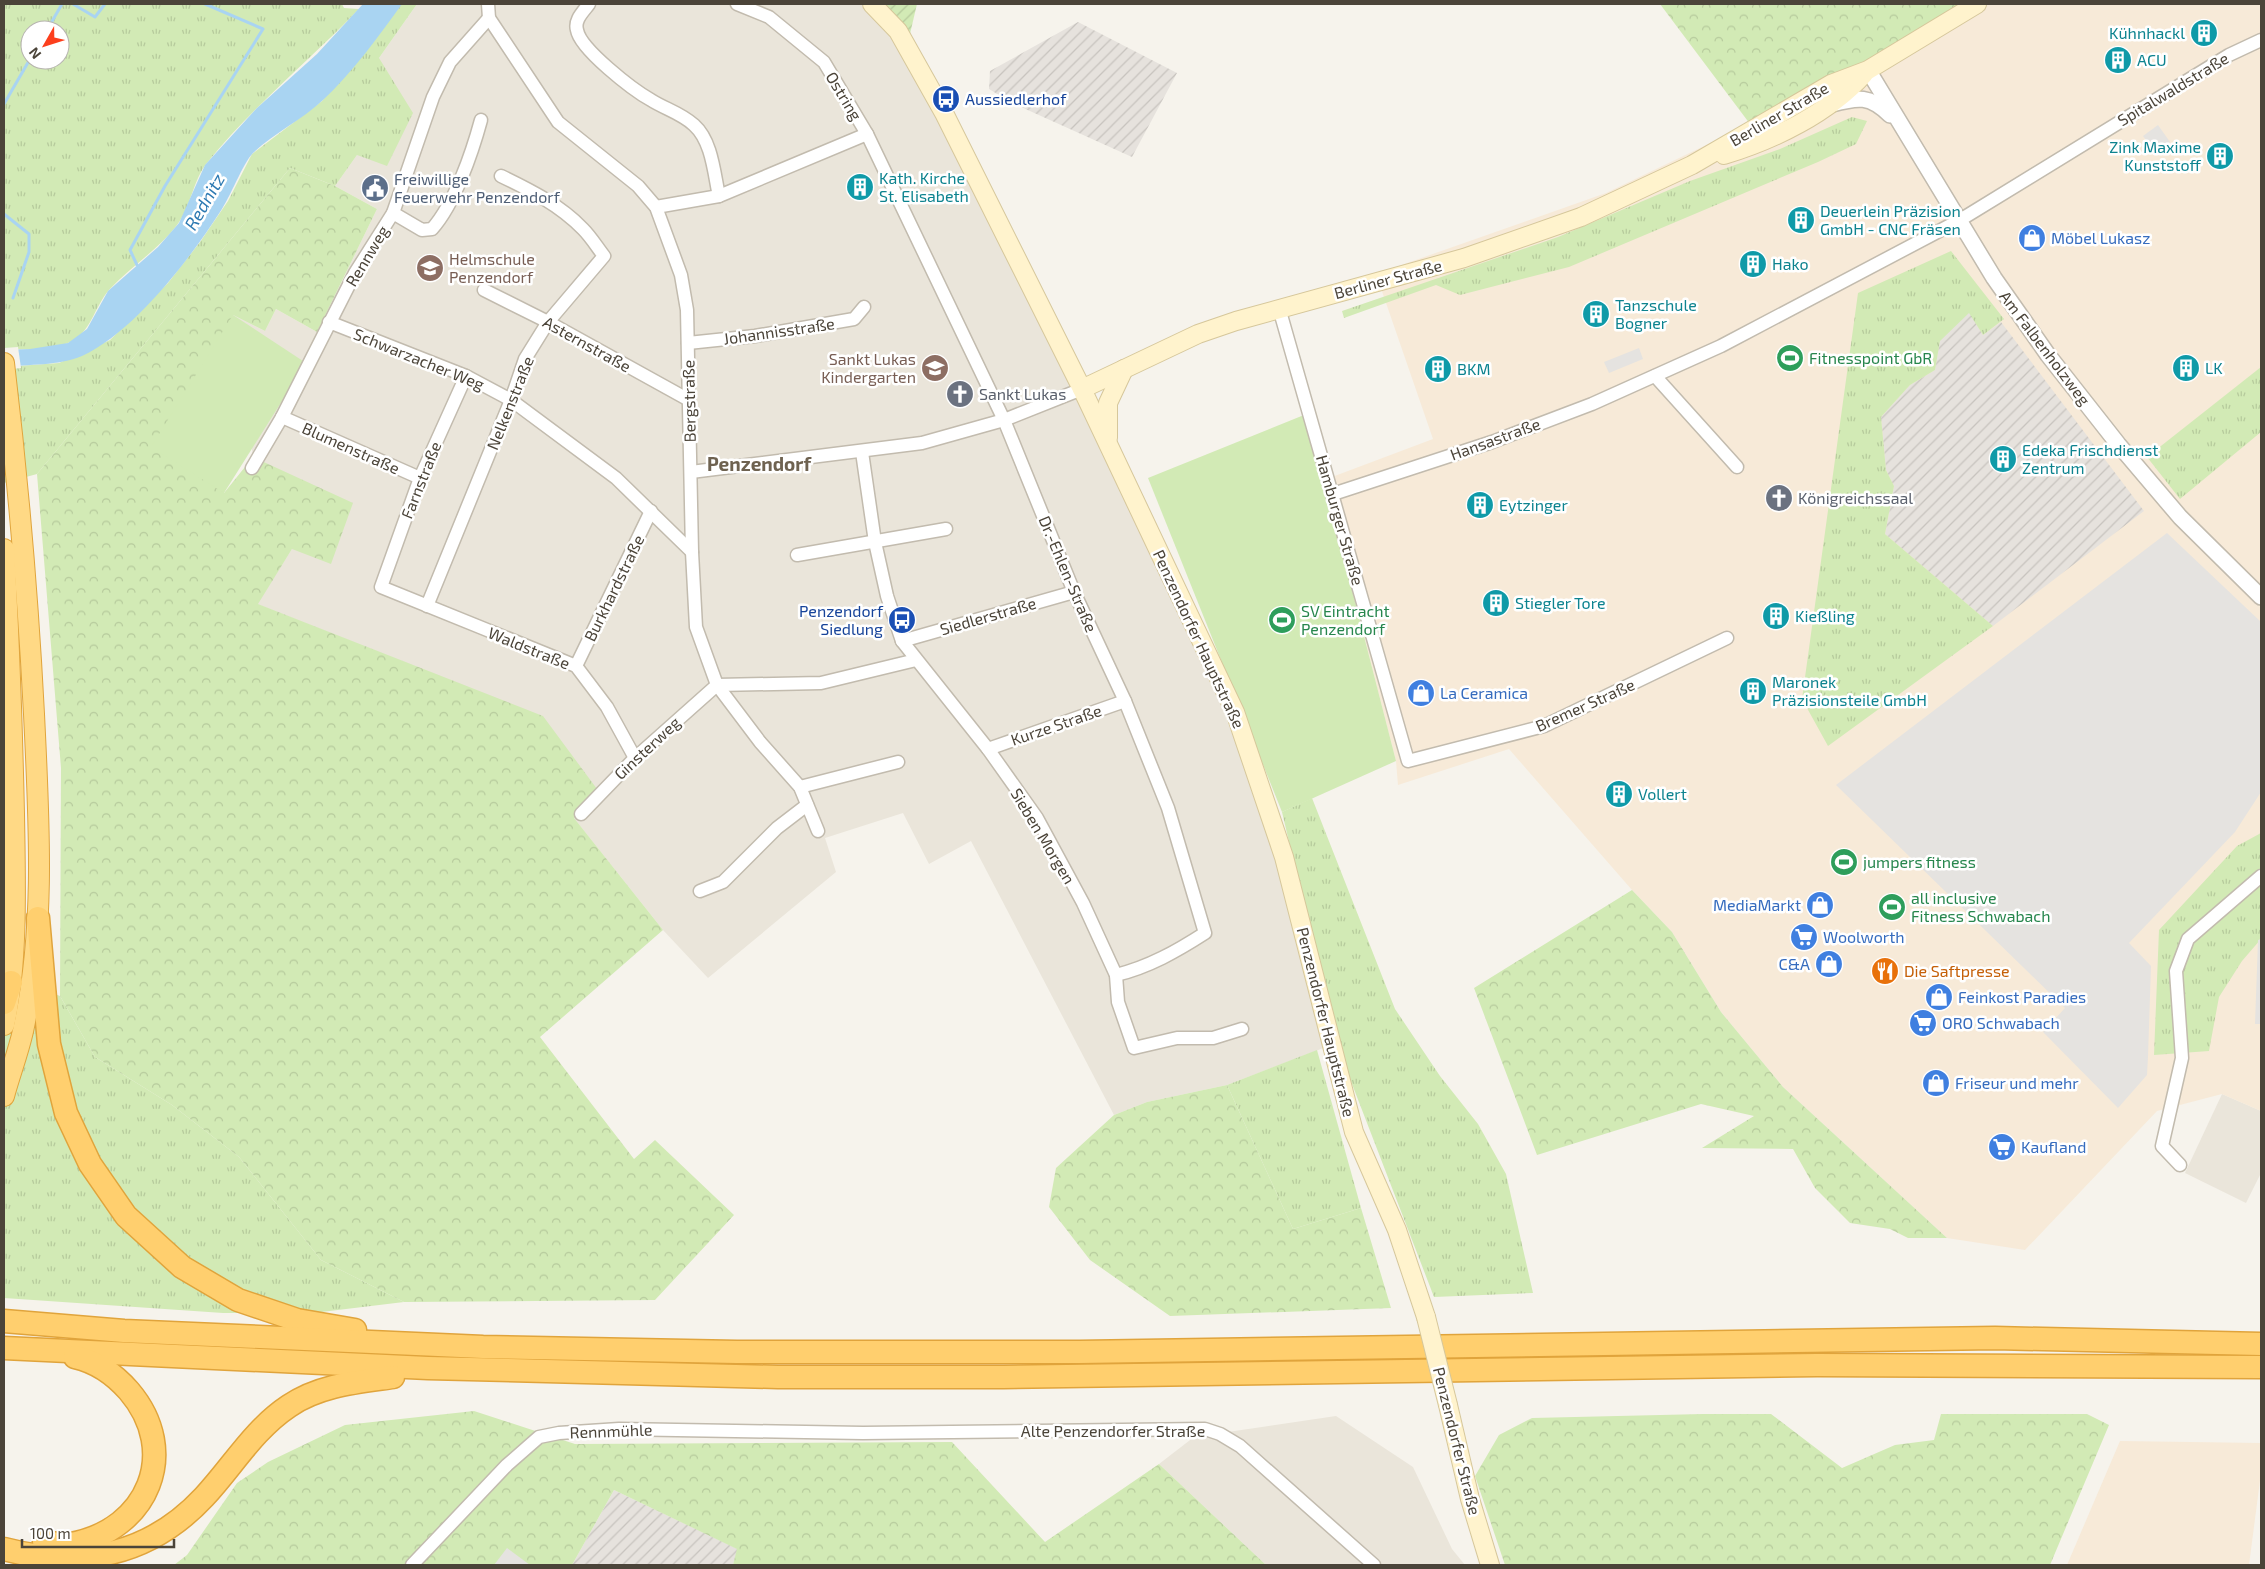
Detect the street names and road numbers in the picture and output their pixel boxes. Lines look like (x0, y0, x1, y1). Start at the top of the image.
street label: Spitalwaldstraße (2114, 48, 2232, 129)
street label: Ostring (823, 68, 866, 124)
street label: Berliner Straße (1726, 78, 1831, 149)
street label: Rennweg (341, 222, 392, 290)
street label: Berliner Straße (1332, 255, 1444, 302)
street label: Am Falbenholzweg (1996, 287, 2095, 409)
street label: Asternstraße (540, 312, 634, 375)
street label: Johannisstraße (722, 313, 836, 348)
street label: Schwarzacher Weg (351, 324, 487, 393)
street label: Nelkenstraße (482, 353, 537, 452)
street label: Bergstraße (678, 360, 699, 442)
street label: Hansastraße (1447, 413, 1542, 464)
street label: Blumenstraße (300, 418, 403, 477)
street label: Farnstraße (396, 438, 445, 521)
street label: Hamburger Straße (1313, 452, 1368, 587)
street label: Dr.-Ehlen-Straße (1035, 513, 1102, 635)
street label: Burkhardstraße (580, 532, 647, 644)
street label: Penzendorfer Hauptstraße (1150, 546, 1249, 731)
street label: Siedlerstraße (938, 593, 1038, 638)
street label: Waldstraße (486, 623, 573, 673)
street label: Bremer Straße (1532, 674, 1637, 735)
street label: Kurze Straße (1008, 700, 1104, 749)
street label: Ginsterweg (610, 712, 684, 783)
street label: Sieben Morgen (1007, 784, 1079, 887)
street label: Penzendorfer Hauptstraße (1294, 925, 1359, 1119)
street label: Penzendorfer Straße (1430, 1365, 1485, 1517)
street label: Rennmühle (569, 1420, 653, 1441)
street label: Alte Penzendorfer Straße (1021, 1421, 1205, 1440)

